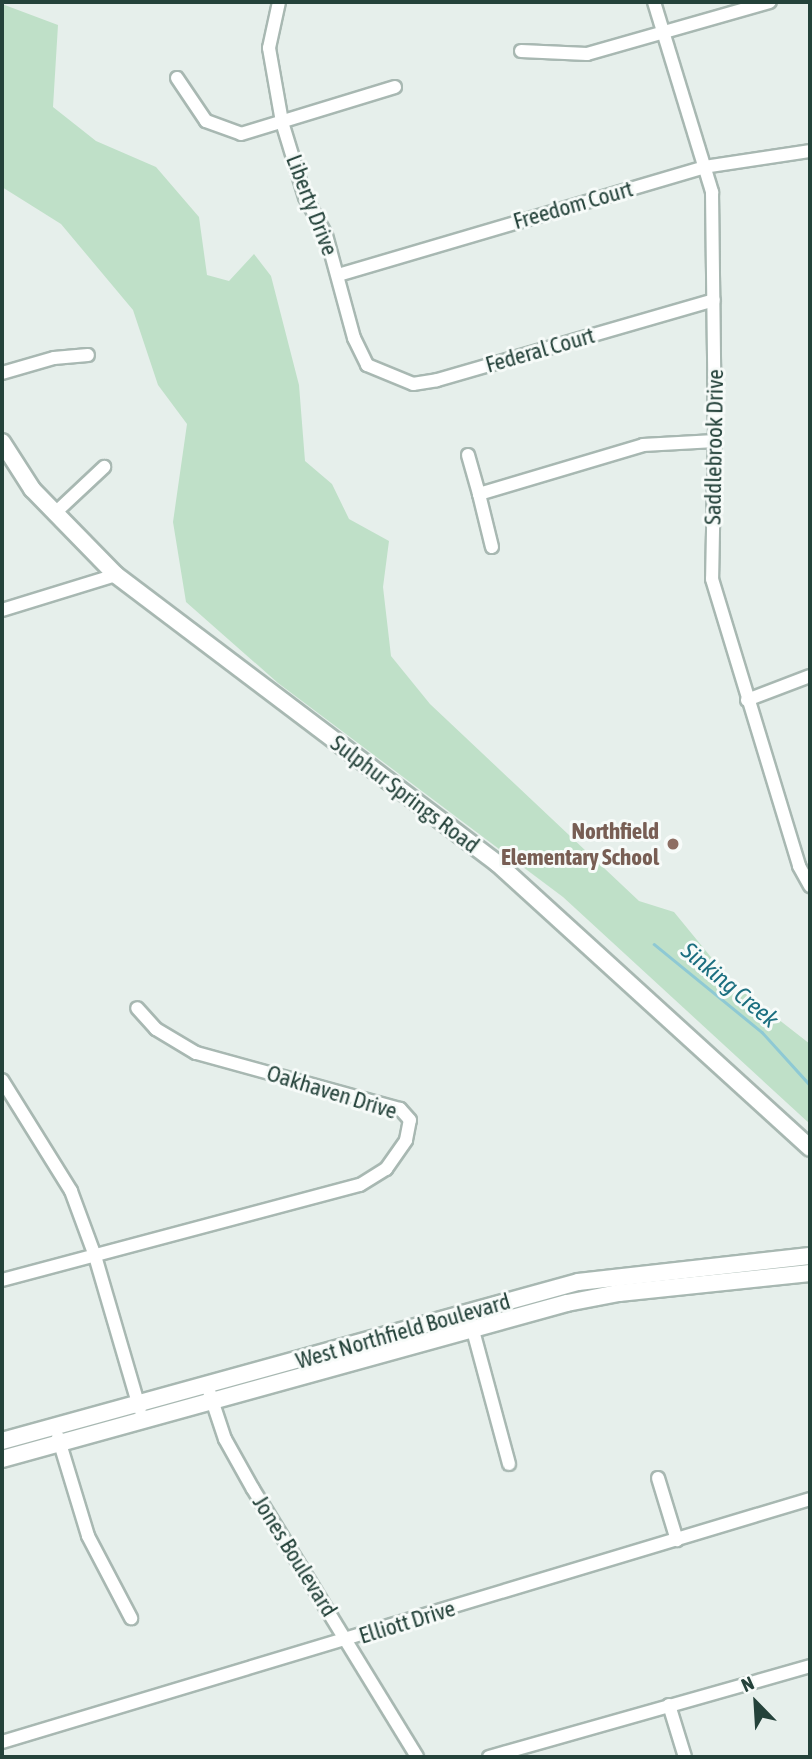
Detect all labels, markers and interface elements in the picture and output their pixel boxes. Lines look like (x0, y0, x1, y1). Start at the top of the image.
street label: Liberty Drive (280, 151, 344, 259)
street label: Freedom Court (510, 175, 636, 235)
street label: Federal Court (482, 321, 598, 379)
street label: Saddlebrook Drive (699, 369, 729, 525)
street label: Sulphur Springs Road (325, 729, 485, 859)
place label: Northfield Elementary School (501, 817, 659, 871)
marker: Northfield Elementary School (665, 836, 681, 852)
water label: Sinking Creek (676, 936, 784, 1034)
street label: Oakhaven Drive (264, 1059, 400, 1125)
street label: West Northfield Boulevard (293, 1287, 513, 1375)
street label: Jones Boulevard (247, 1490, 343, 1622)
street label: Elliott Drive (356, 1594, 458, 1650)
north arrow (721, 1668, 791, 1738)
text: N (738, 1671, 757, 1696)

